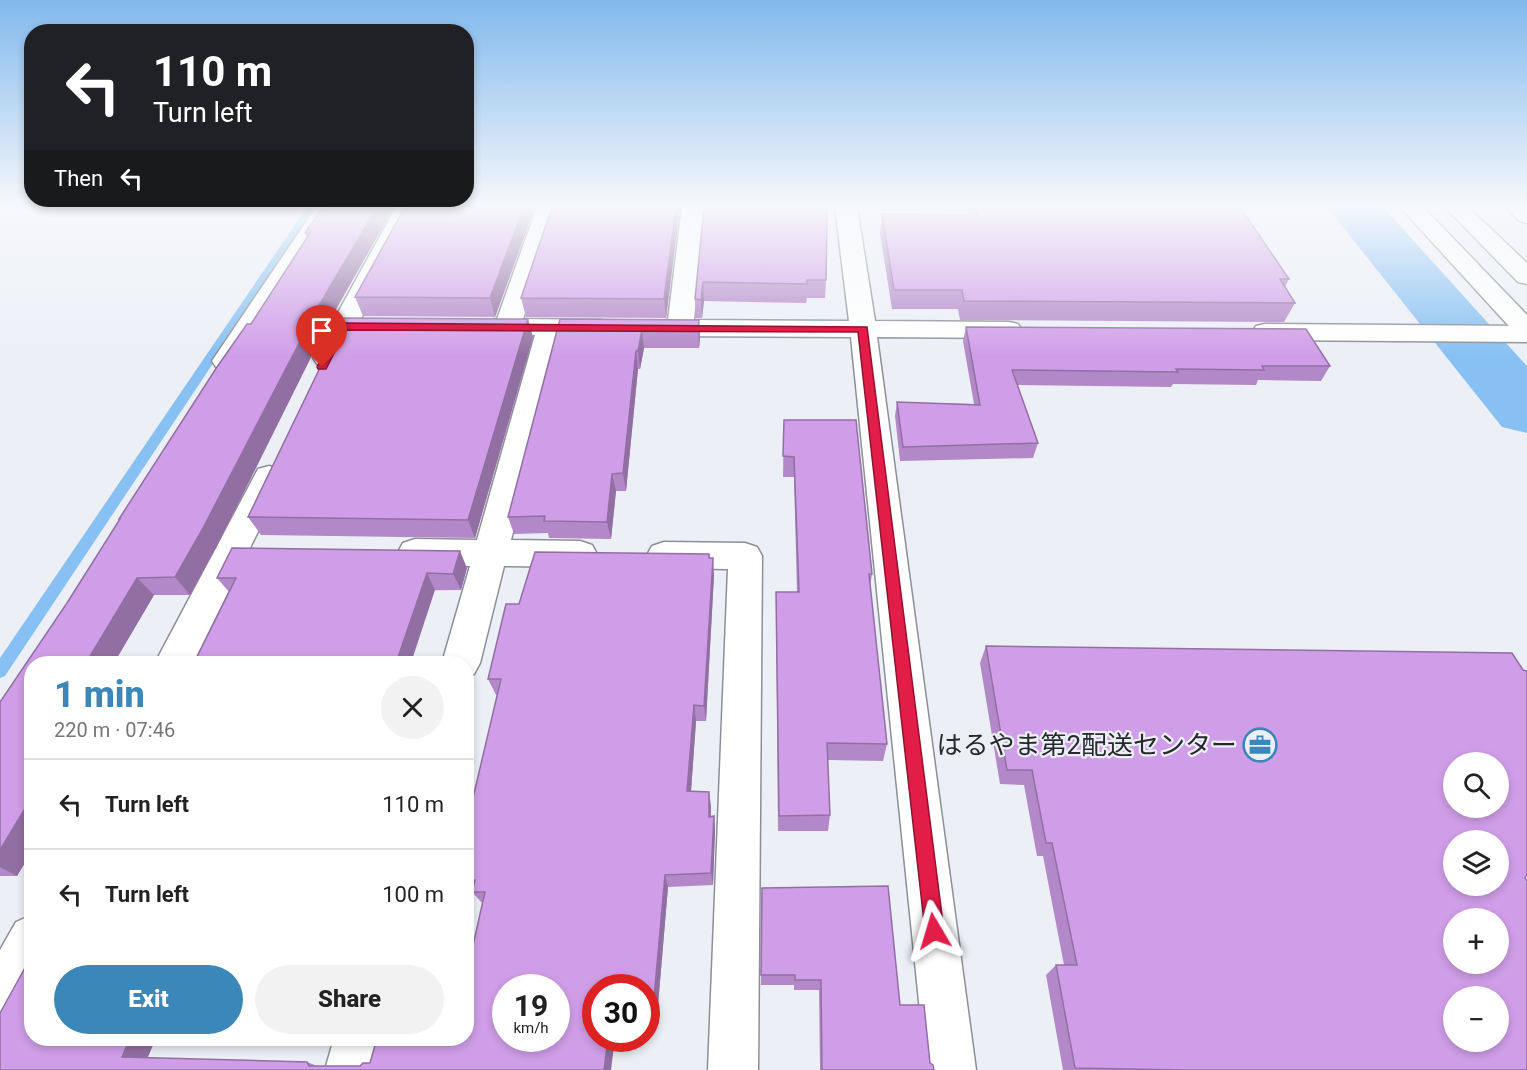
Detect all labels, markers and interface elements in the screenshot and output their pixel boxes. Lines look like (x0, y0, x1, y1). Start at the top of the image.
text: 110 m (153, 47, 272, 96)
icon: left (54, 48, 132, 126)
text: Turn left (153, 97, 253, 129)
icon: left (115, 162, 148, 195)
text: Then (54, 166, 103, 191)
pin (296, 305, 347, 367)
icon: arrive (305, 314, 338, 347)
text: 1 min (54, 674, 145, 716)
button: close (381, 676, 444, 739)
text: 220 m · 07:46 (54, 718, 175, 742)
office icon: はるやま第2配送センター (1242, 727, 1278, 763)
place label: はるやま第2配送センター (936, 730, 1237, 760)
map controls (1443, 752, 1509, 1052)
button: search (1443, 752, 1509, 818)
icon: left (54, 788, 87, 821)
text: Turn left (105, 792, 189, 817)
text: 110 m (382, 792, 444, 817)
button: layers (1443, 830, 1509, 896)
icon: left (54, 878, 87, 911)
text: Turn left (105, 882, 189, 907)
text: 100 m (382, 882, 444, 907)
position arrow (902, 899, 966, 963)
button: + (1443, 908, 1509, 974)
button: Exit (54, 965, 243, 1034)
button: Share (255, 965, 444, 1034)
speed limit sign: 30 (582, 974, 660, 1052)
button: − (1443, 986, 1509, 1052)
text: 19 (514, 988, 548, 1023)
text: km/h (513, 1019, 549, 1037)

